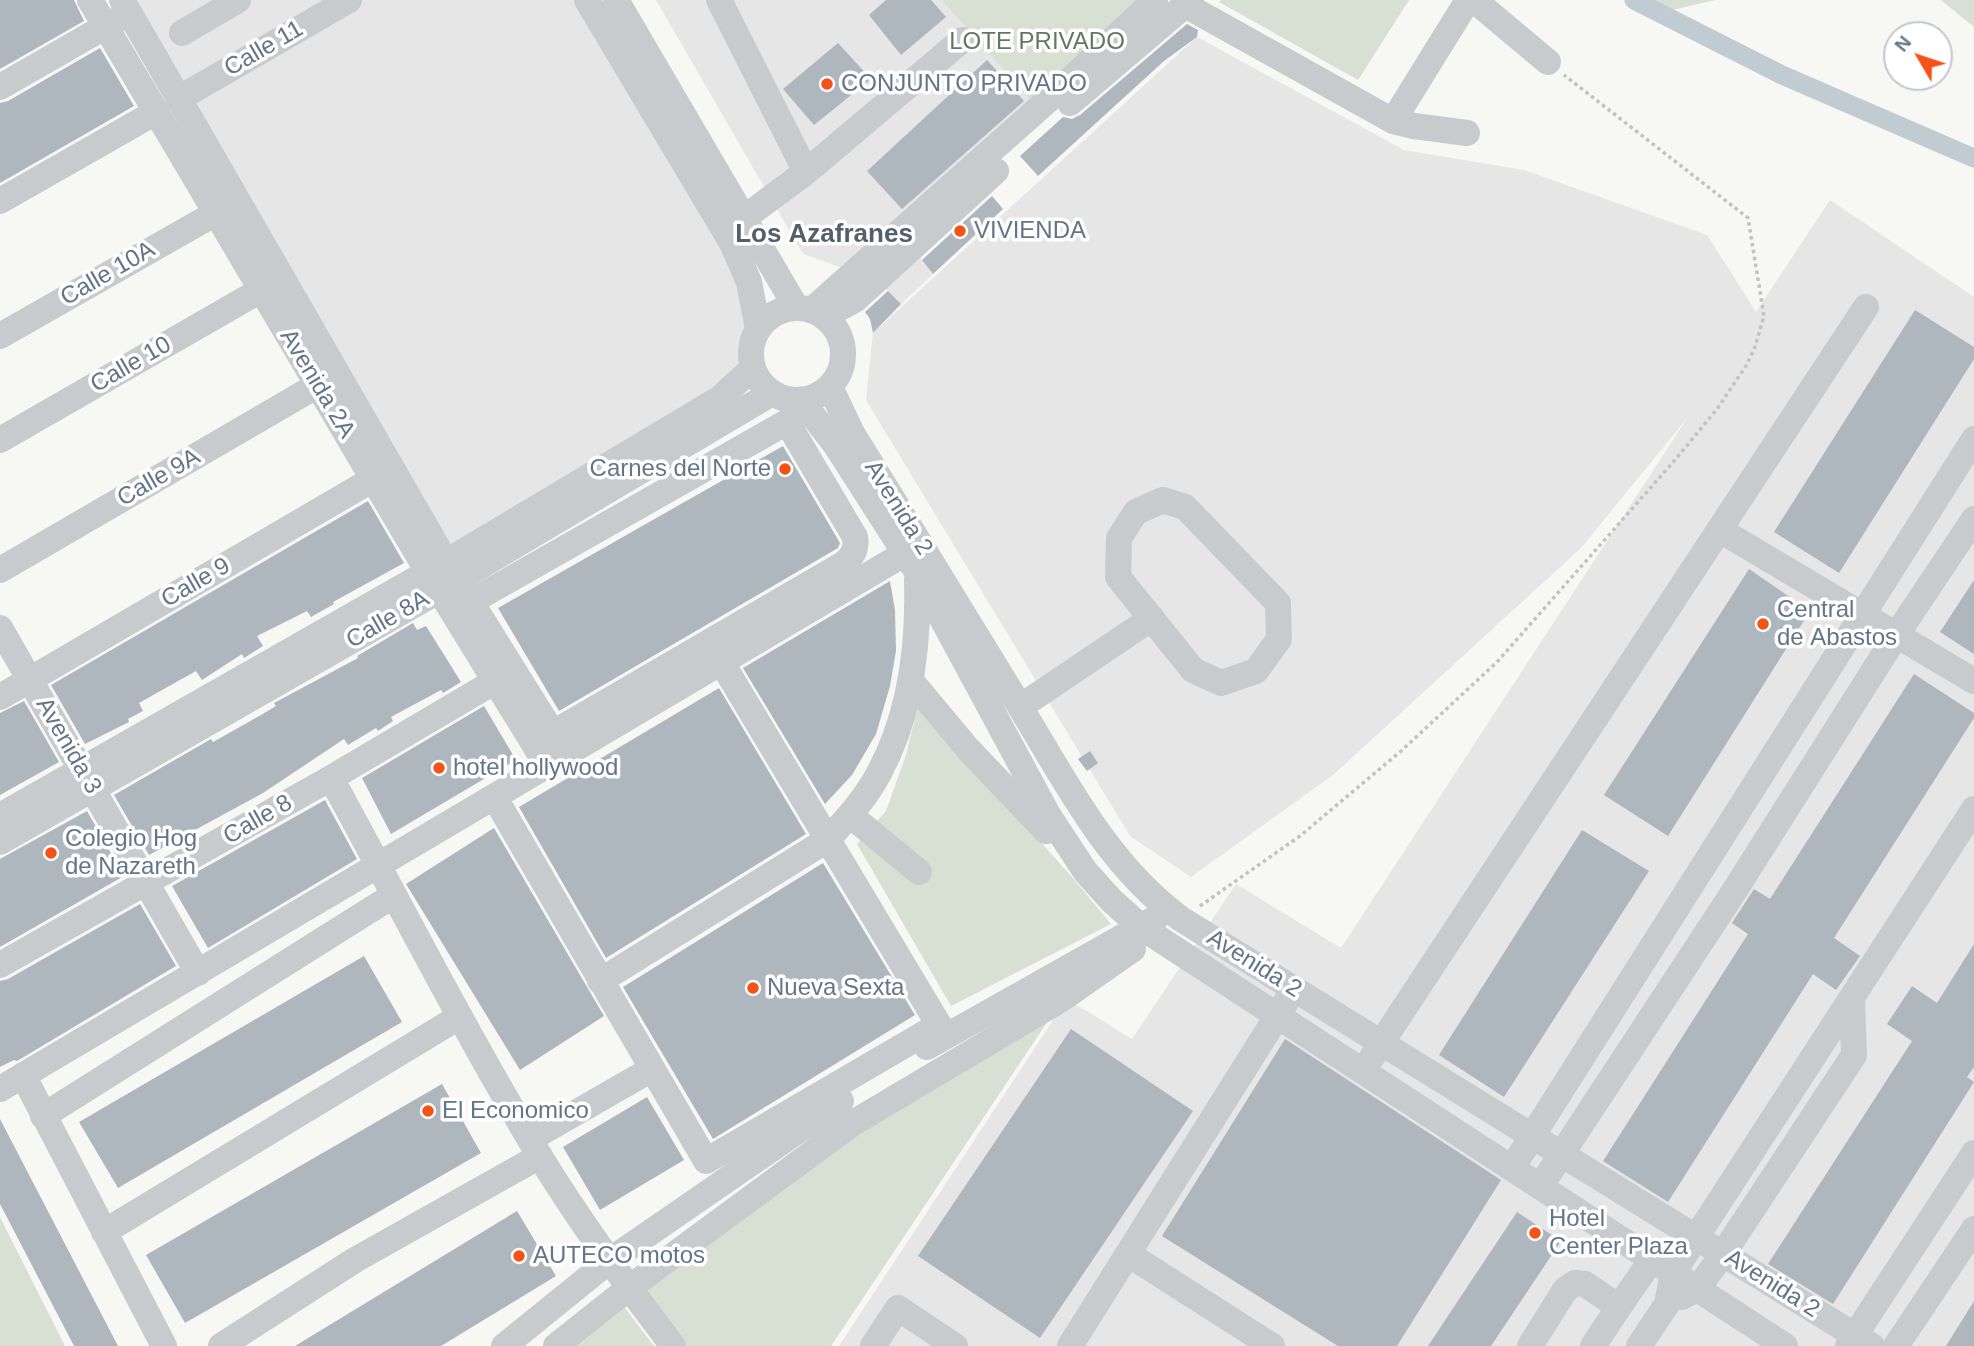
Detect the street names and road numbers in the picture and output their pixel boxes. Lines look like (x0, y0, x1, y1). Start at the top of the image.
street label: Calle 11 (219, 15, 309, 83)
street label: Calle 10A (56, 236, 160, 312)
street label: Avenida 2A (273, 324, 361, 444)
street label: Calle 10 (86, 331, 176, 399)
street label: Calle 9A (113, 443, 205, 513)
street label: Avenida 2 (858, 455, 938, 561)
street label: Calle 9 (156, 552, 236, 614)
street label: Calle 8A (342, 585, 434, 655)
street label: Avenida 3 (29, 693, 107, 799)
street label: Calle 8 (218, 789, 298, 851)
street label: Avenida 2 (1201, 924, 1307, 1004)
street label: Avenida 2 (1719, 1244, 1825, 1324)

